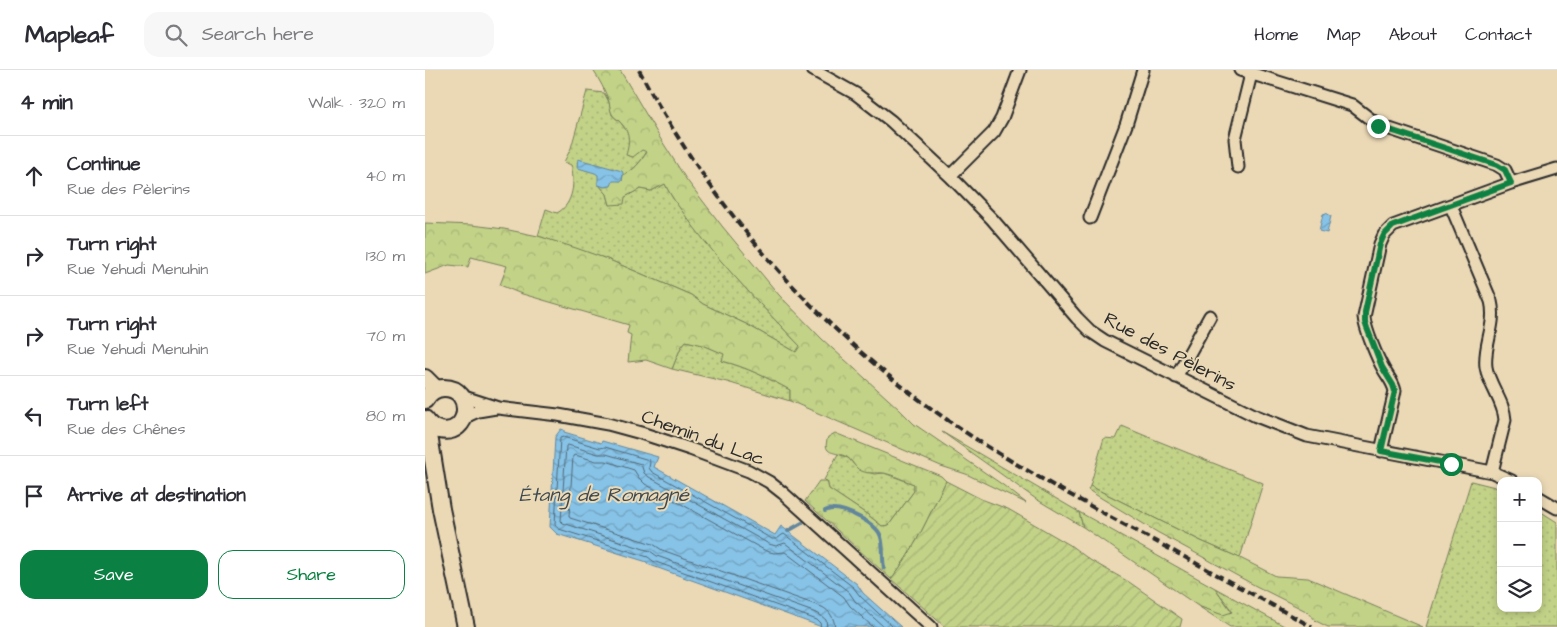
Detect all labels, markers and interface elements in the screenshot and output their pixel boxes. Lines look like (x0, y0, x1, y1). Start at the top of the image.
search box (144, 12, 494, 57)
text: Mapleaf (25, 18, 114, 52)
icon: search (162, 21, 190, 49)
text: Search here (202, 21, 314, 48)
text: Home (1254, 22, 1299, 47)
text: Map (1327, 22, 1361, 47)
text: About (1389, 22, 1437, 47)
text: Contact (1465, 22, 1532, 47)
text: 4 min (20, 88, 73, 117)
text: Walk · 320 m (308, 92, 405, 114)
route end (1367, 115, 1390, 138)
text: Continue (67, 151, 141, 178)
icon: ahead (20, 162, 48, 190)
text: 40 m (365, 165, 405, 187)
text: Rue des Pèlerins (67, 178, 190, 200)
text: Turn right (67, 231, 156, 258)
icon: right (20, 242, 48, 270)
text: 130 m (366, 245, 405, 267)
text: Rue Yehudi Menuhin (67, 258, 208, 280)
street label: Rue des Pèlerins (1099, 306, 1241, 398)
text: Turn right (67, 311, 156, 338)
icon: right (20, 322, 48, 350)
text: 70 m (366, 325, 405, 347)
text: Rue Yehudi Menuhin (67, 338, 208, 360)
text: Turn left (67, 391, 148, 418)
icon: left (20, 402, 48, 430)
street label: Chemin du Lac (637, 403, 769, 473)
text: 80 m (366, 405, 405, 427)
text: Rue des Chênes (67, 418, 185, 440)
route start (1440, 453, 1463, 476)
map controls (1497, 477, 1542, 612)
button: + (1497, 477, 1542, 522)
water label: Étang de Romagné (519, 481, 690, 510)
icon: arrive (20, 482, 48, 510)
text: Arrive at destination (67, 482, 246, 509)
button: − (1497, 522, 1542, 567)
button: Save (20, 550, 208, 599)
button: Share (218, 550, 405, 599)
button: layers (1497, 567, 1542, 612)

